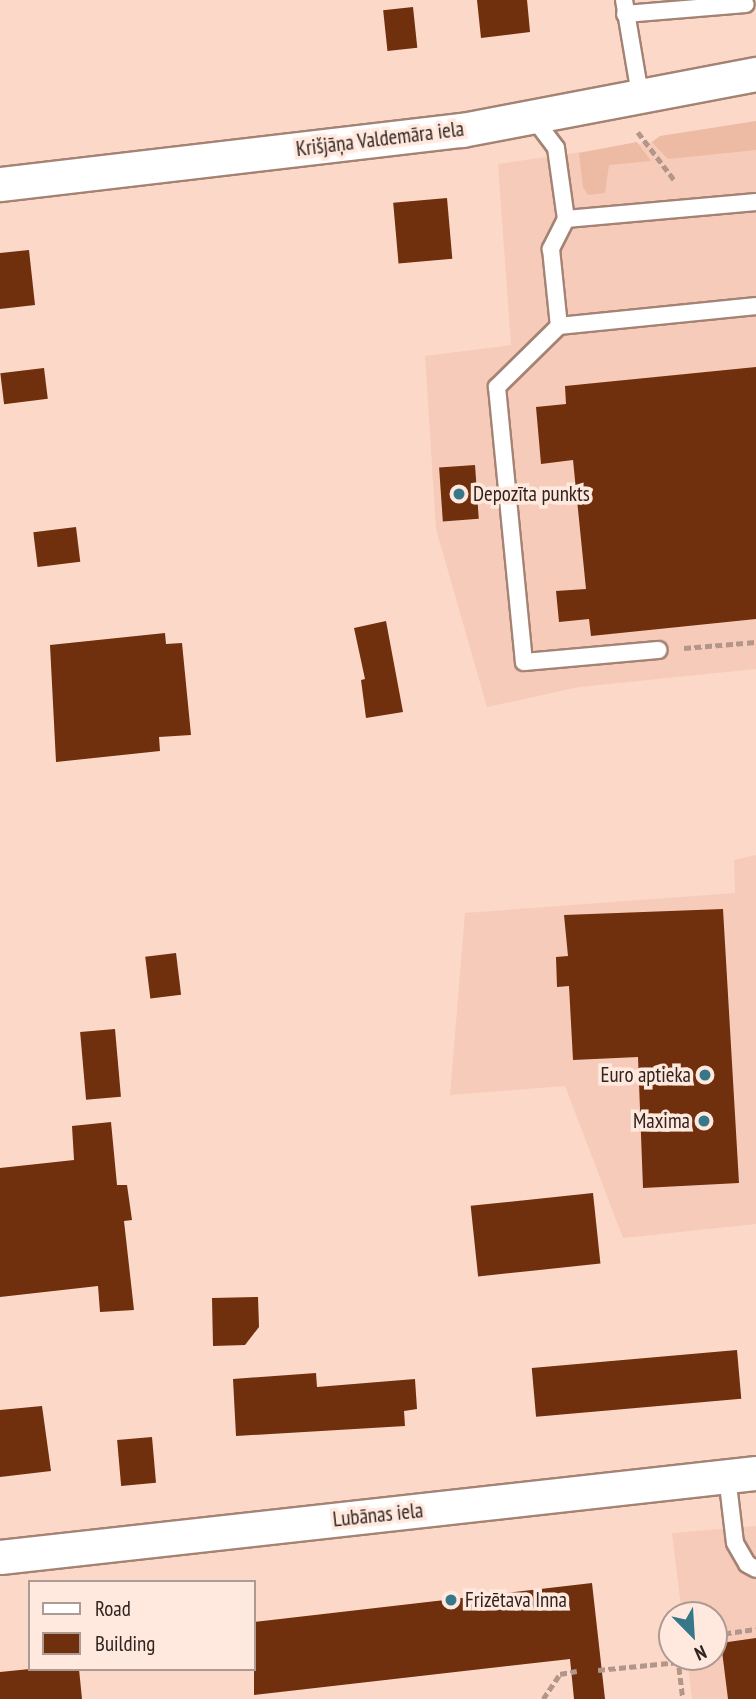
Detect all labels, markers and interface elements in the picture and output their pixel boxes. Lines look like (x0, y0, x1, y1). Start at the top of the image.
street label: Krišjāņa Valdemāra iela (294, 116, 466, 162)
place label: Depozīta punkts (473, 481, 590, 507)
marker: Depozīta punkts (451, 486, 467, 502)
place label: Euro aptieka (601, 1062, 691, 1088)
marker: Euro aptieka (697, 1067, 713, 1083)
place label: Maxima (633, 1108, 690, 1134)
marker: Maxima (696, 1113, 712, 1129)
street label: Lubānas iela (332, 1498, 424, 1532)
legend (28, 1580, 256, 1671)
place label: Frizētava Inna (465, 1587, 567, 1613)
marker: Frizētava Inna (443, 1592, 459, 1608)
text: Road (95, 1595, 131, 1622)
north arrow (658, 1601, 728, 1671)
text: Building (95, 1630, 155, 1657)
text: N (691, 1640, 710, 1666)

